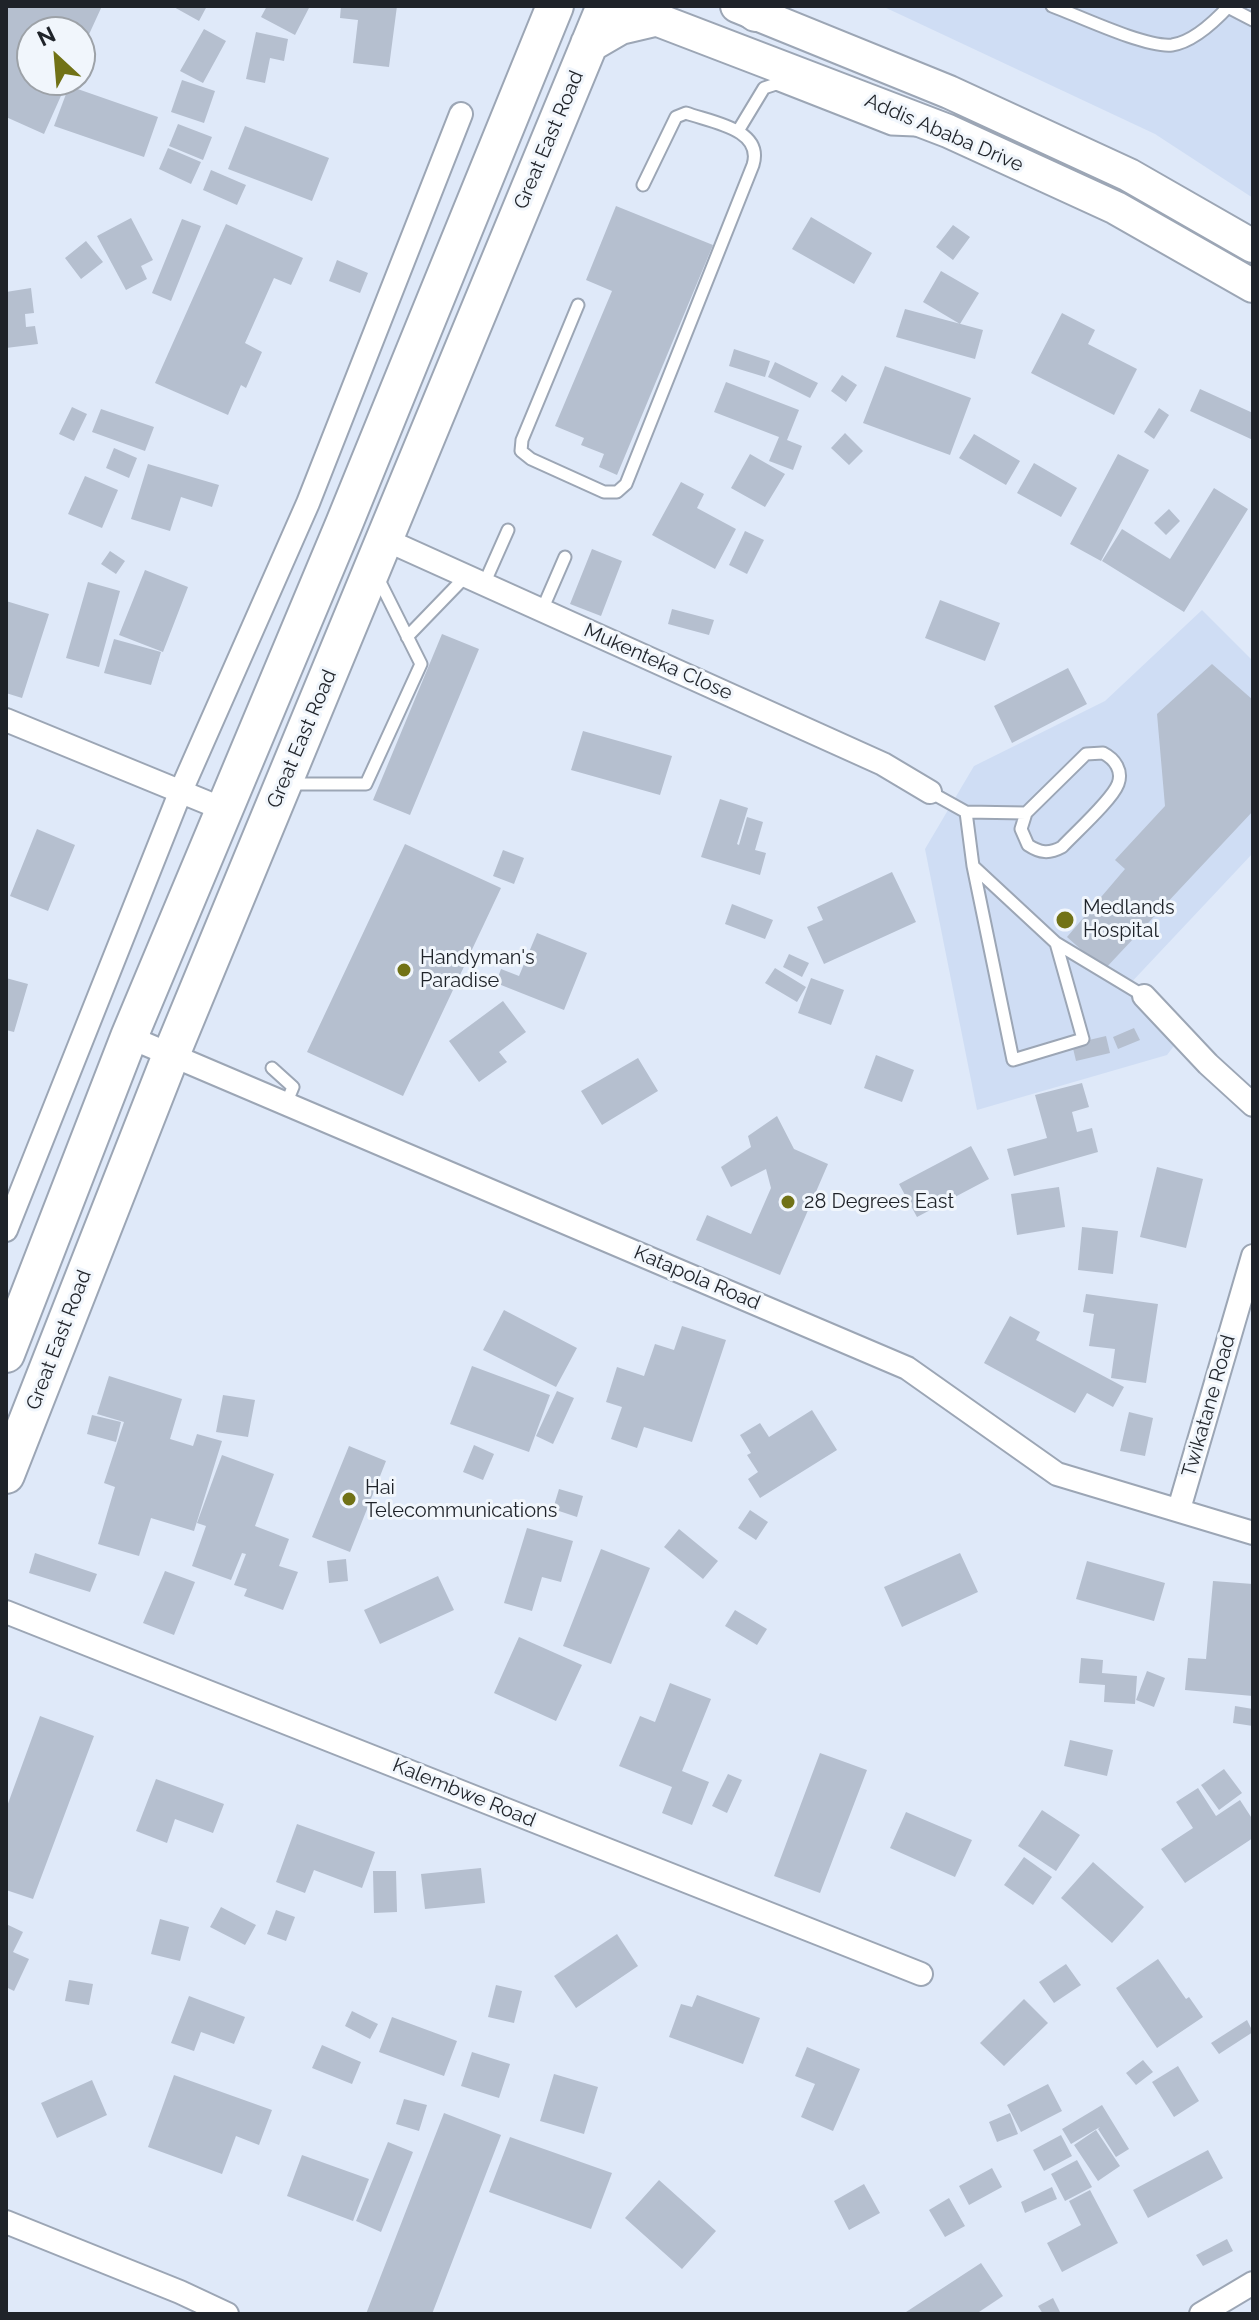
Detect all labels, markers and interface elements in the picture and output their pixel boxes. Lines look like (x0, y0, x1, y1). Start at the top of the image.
north arrow (16, 16, 96, 96)
text: N (33, 21, 60, 52)
street label: Great East Road (509, 67, 589, 213)
street label: Addis Ababa Drive (861, 89, 1027, 177)
street label: Mukenteka Close (580, 618, 736, 706)
street label: Great East Road (262, 666, 342, 812)
place label: Medlands Hospital (1083, 896, 1175, 943)
marker: Medlands Hospital (1054, 909, 1076, 931)
place label: Handyman's Paradise (420, 946, 535, 993)
marker: Handyman's Paradise (395, 961, 413, 979)
place label: 28 Degrees East (804, 1190, 954, 1214)
marker: 28 Degrees East (779, 1193, 797, 1211)
street label: Katapola Road (630, 1241, 764, 1315)
street label: Great East Road (21, 1267, 97, 1413)
street label: Twikatane Road (1177, 1332, 1241, 1480)
place label: Hai Telecommunications (365, 1476, 557, 1523)
marker: Hai Telecommunications (340, 1490, 358, 1508)
street label: Kalembwe Road (389, 1753, 539, 1833)

